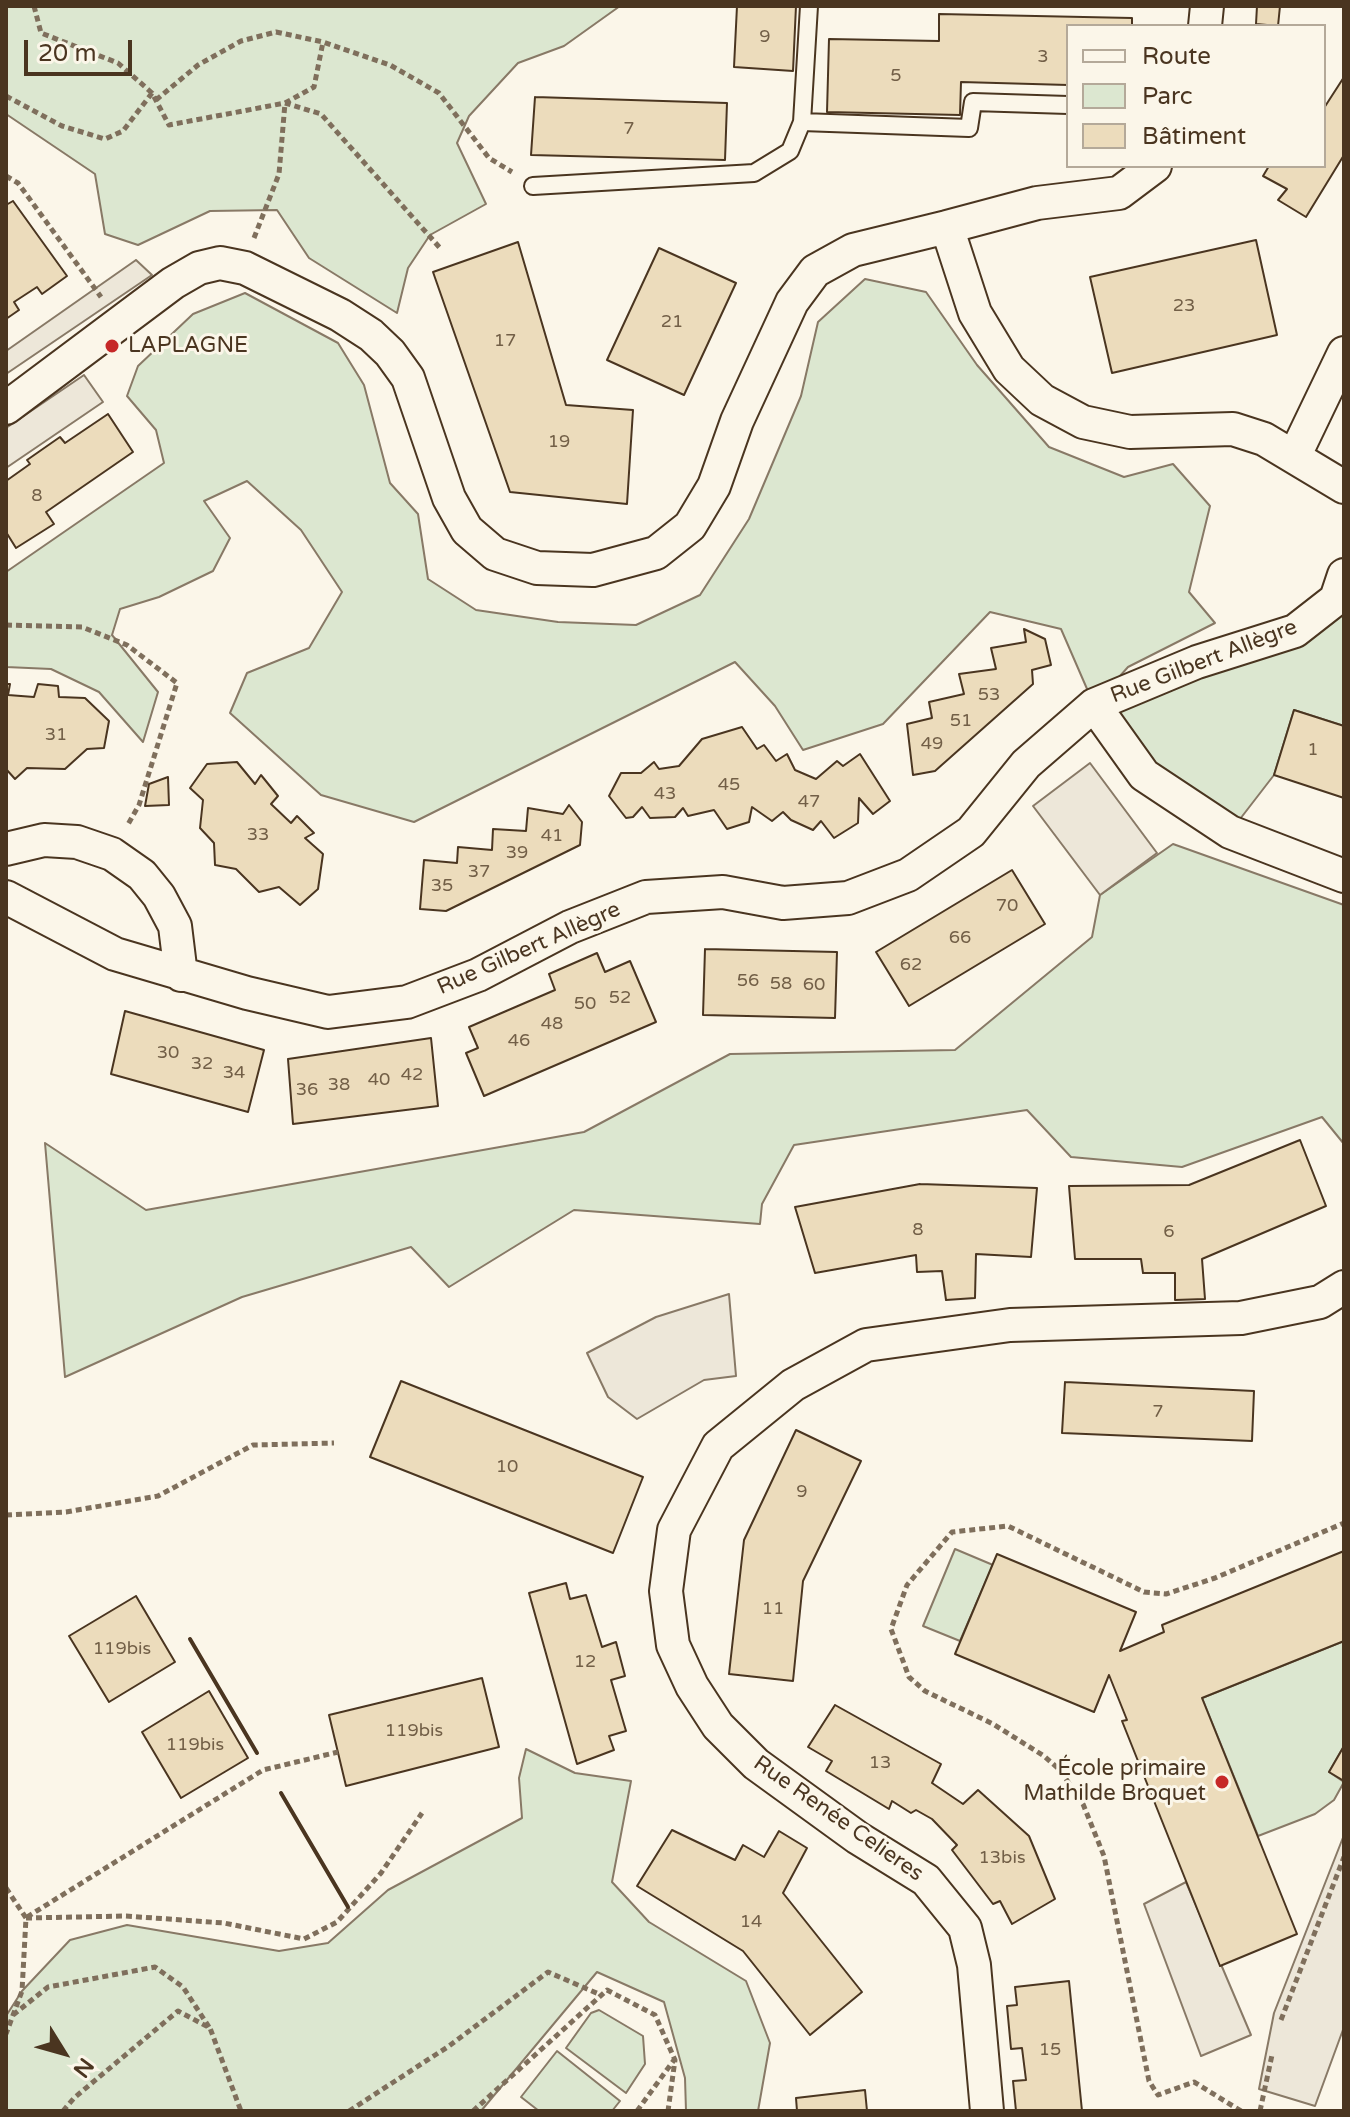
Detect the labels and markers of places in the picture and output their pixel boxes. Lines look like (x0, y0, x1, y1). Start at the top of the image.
place label: LAPLAGNE (128, 333, 248, 359)
marker: LAPLAGNE (103, 337, 121, 355)
place label: École primaire Mathilde Broquet (1023, 1756, 1206, 1808)
marker: École primaire Mathilde Broquet (1213, 1773, 1231, 1791)

